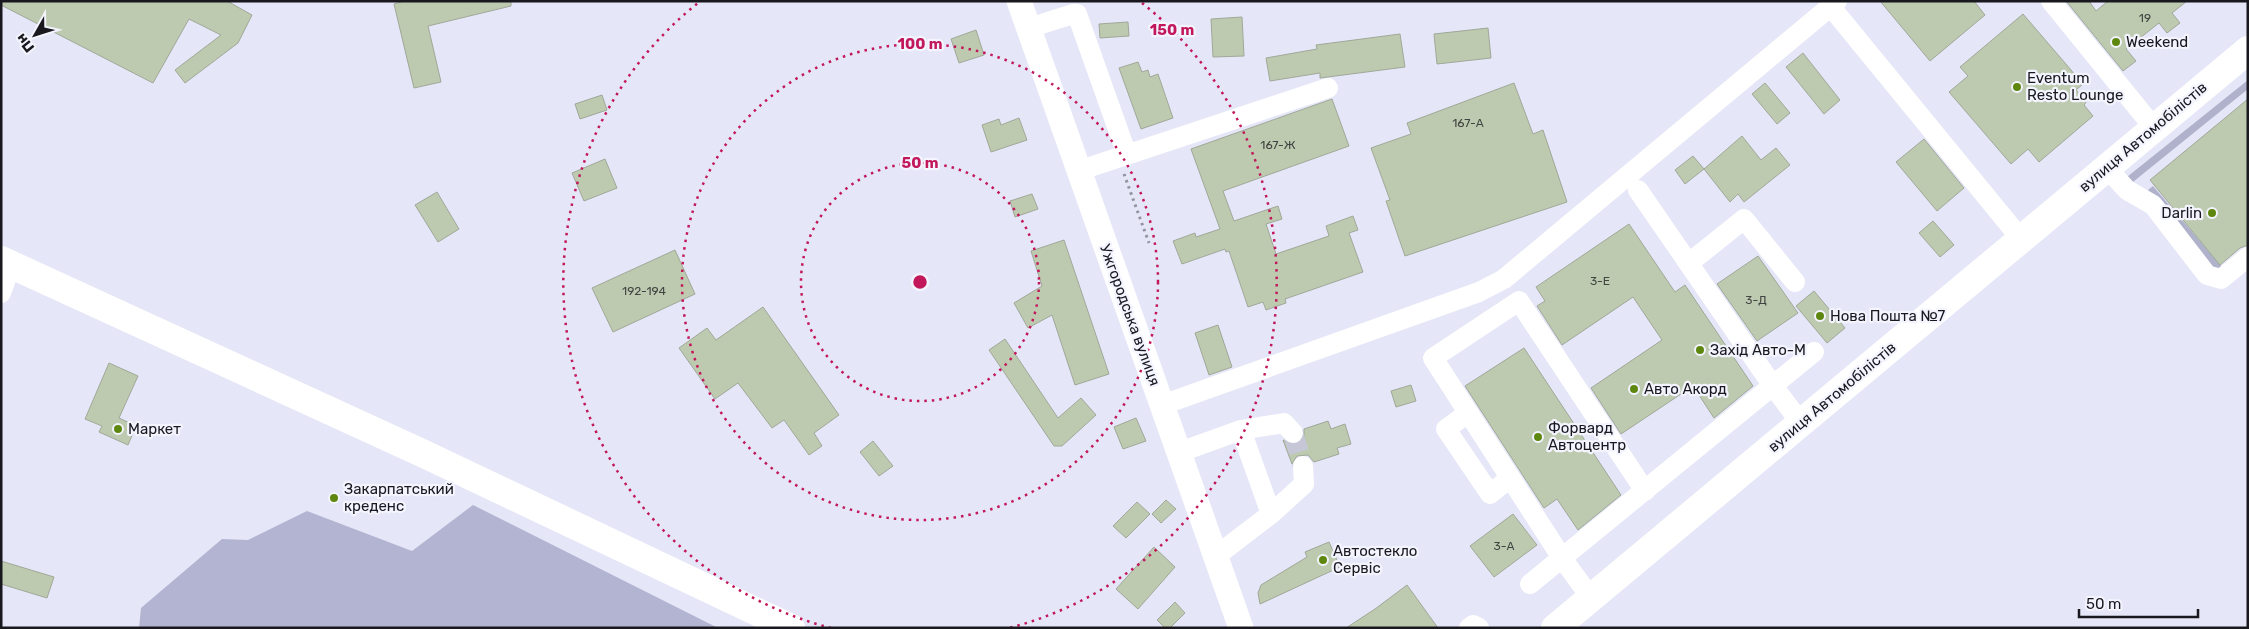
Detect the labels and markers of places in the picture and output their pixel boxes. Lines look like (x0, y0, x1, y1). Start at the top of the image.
place label: Weekend (2126, 33, 2188, 51)
marker: Weekend (2110, 36, 2122, 48)
place label: Eventum Resto Lounge (2027, 69, 2123, 104)
marker: Eventum Resto Lounge (2011, 81, 2023, 93)
place label: Darlin (2161, 204, 2202, 222)
marker: Darlin (2206, 207, 2218, 219)
centre of rings (911, 273, 929, 291)
place label: Нова Пошта №7 (1830, 307, 1946, 325)
marker: Нова Пошта №7 (1814, 310, 1826, 322)
place label: Захід Авто-М (1710, 341, 1806, 359)
marker: Захід Авто-М (1694, 344, 1706, 356)
place label: Авто Акорд (1644, 380, 1727, 398)
marker: Авто Акорд (1628, 383, 1640, 395)
place label: Форвард Автоцентр (1548, 419, 1626, 454)
place label: Маркет (128, 420, 181, 438)
marker: Маркет (112, 423, 124, 435)
marker: Форвард Автоцентр (1532, 431, 1544, 443)
place label: Закарпатський креденс (344, 480, 454, 515)
marker: Закарпатський креденс (328, 492, 340, 504)
place label: Автостекло Сервіс (1333, 542, 1417, 577)
marker: Автостекло Сервіс (1317, 554, 1329, 566)

